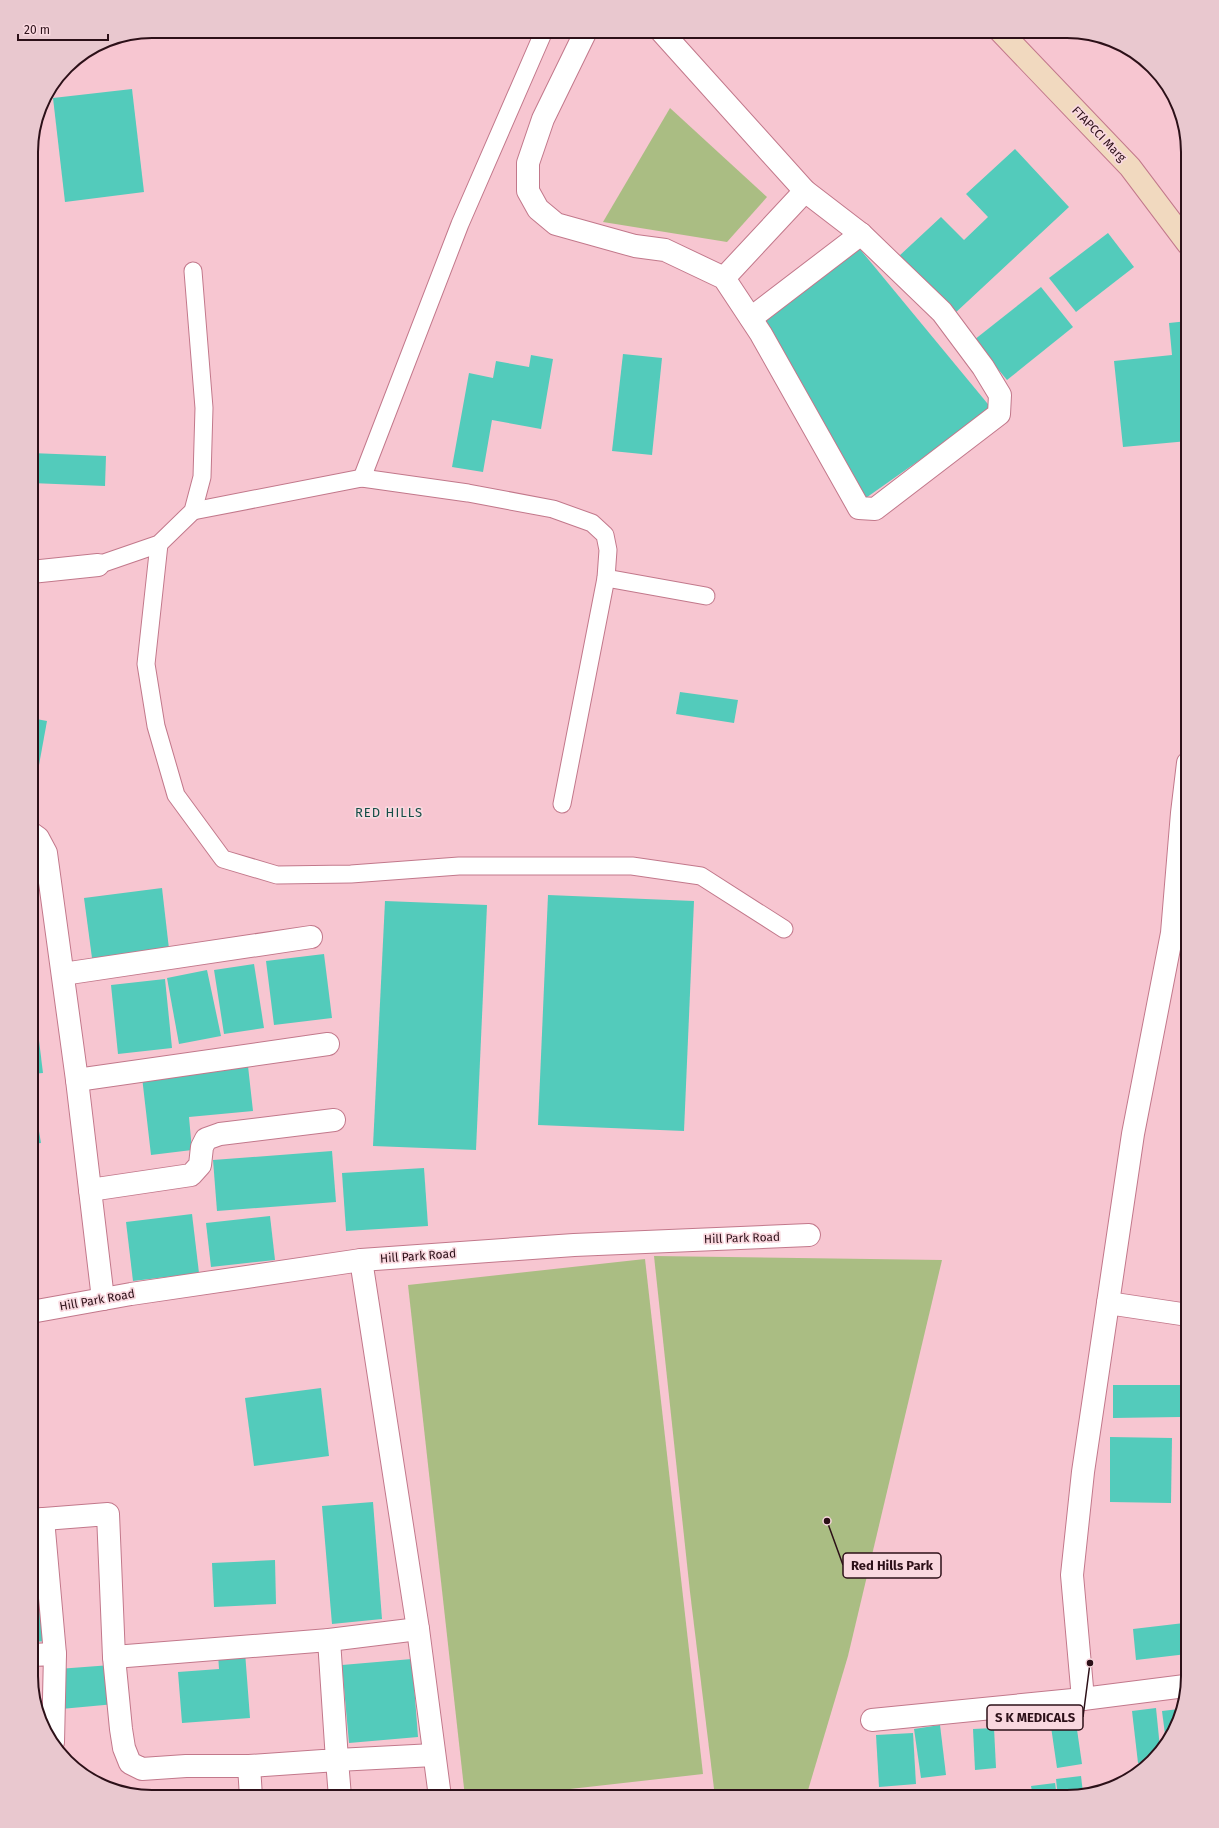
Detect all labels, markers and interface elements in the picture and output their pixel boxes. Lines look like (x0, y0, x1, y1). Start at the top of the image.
scale bar (18, 16, 108, 42)
text: 20 m (24, 23, 50, 37)
street label: FTAPCCI Marg (1069, 103, 1130, 165)
district label: RED HILLS (355, 805, 423, 820)
street label: Hill Park Road (704, 1230, 780, 1246)
street label: Hill Park Road (379, 1246, 457, 1266)
street label: Hill Park Road (58, 1286, 136, 1314)
callout: Red Hills Park (843, 1553, 941, 1578)
text: Red Hills Park (851, 1558, 934, 1573)
callout: S K MEDICALS (987, 1705, 1083, 1730)
text: S K MEDICALS (995, 1710, 1076, 1725)

